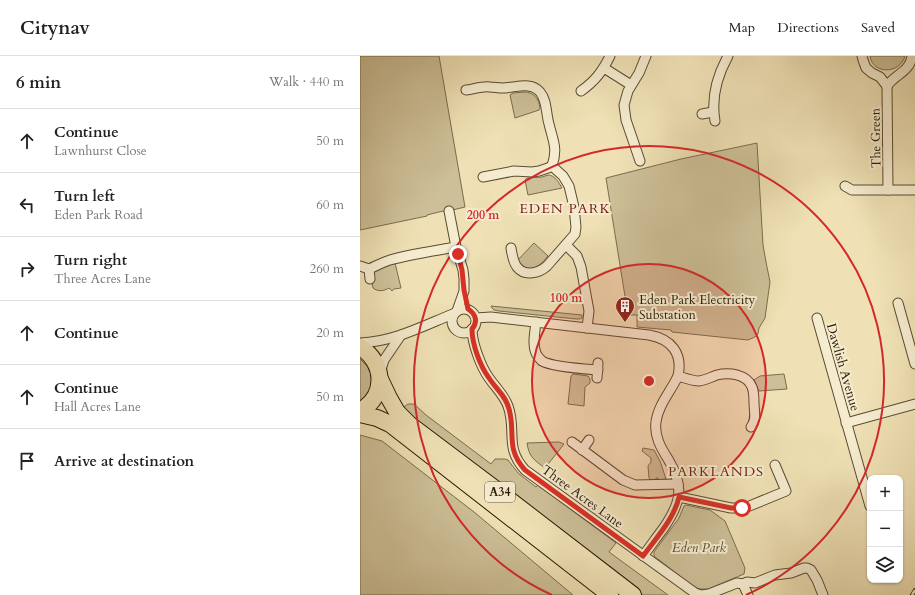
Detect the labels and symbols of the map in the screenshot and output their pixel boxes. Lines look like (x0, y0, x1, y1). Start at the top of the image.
street label: The Green (866, 107, 886, 168)
district label: EDEN PARK (519, 199, 611, 218)
text: 200 m (467, 207, 500, 223)
route end (449, 245, 467, 263)
text: 100 m (550, 290, 583, 306)
place label: Eden Park Electricity Substation (639, 291, 756, 324)
building icon: Eden Park Electricity Substation (614, 295, 636, 323)
street label: Dawlish Avenue (822, 321, 864, 413)
centre of rings (642, 374, 656, 388)
street label: Three Acres Lane (538, 461, 627, 533)
district label: PARKLANDS (668, 462, 764, 481)
road number: A34 (485, 482, 515, 502)
route start (733, 499, 751, 517)
park label: Eden Park (672, 539, 727, 557)

